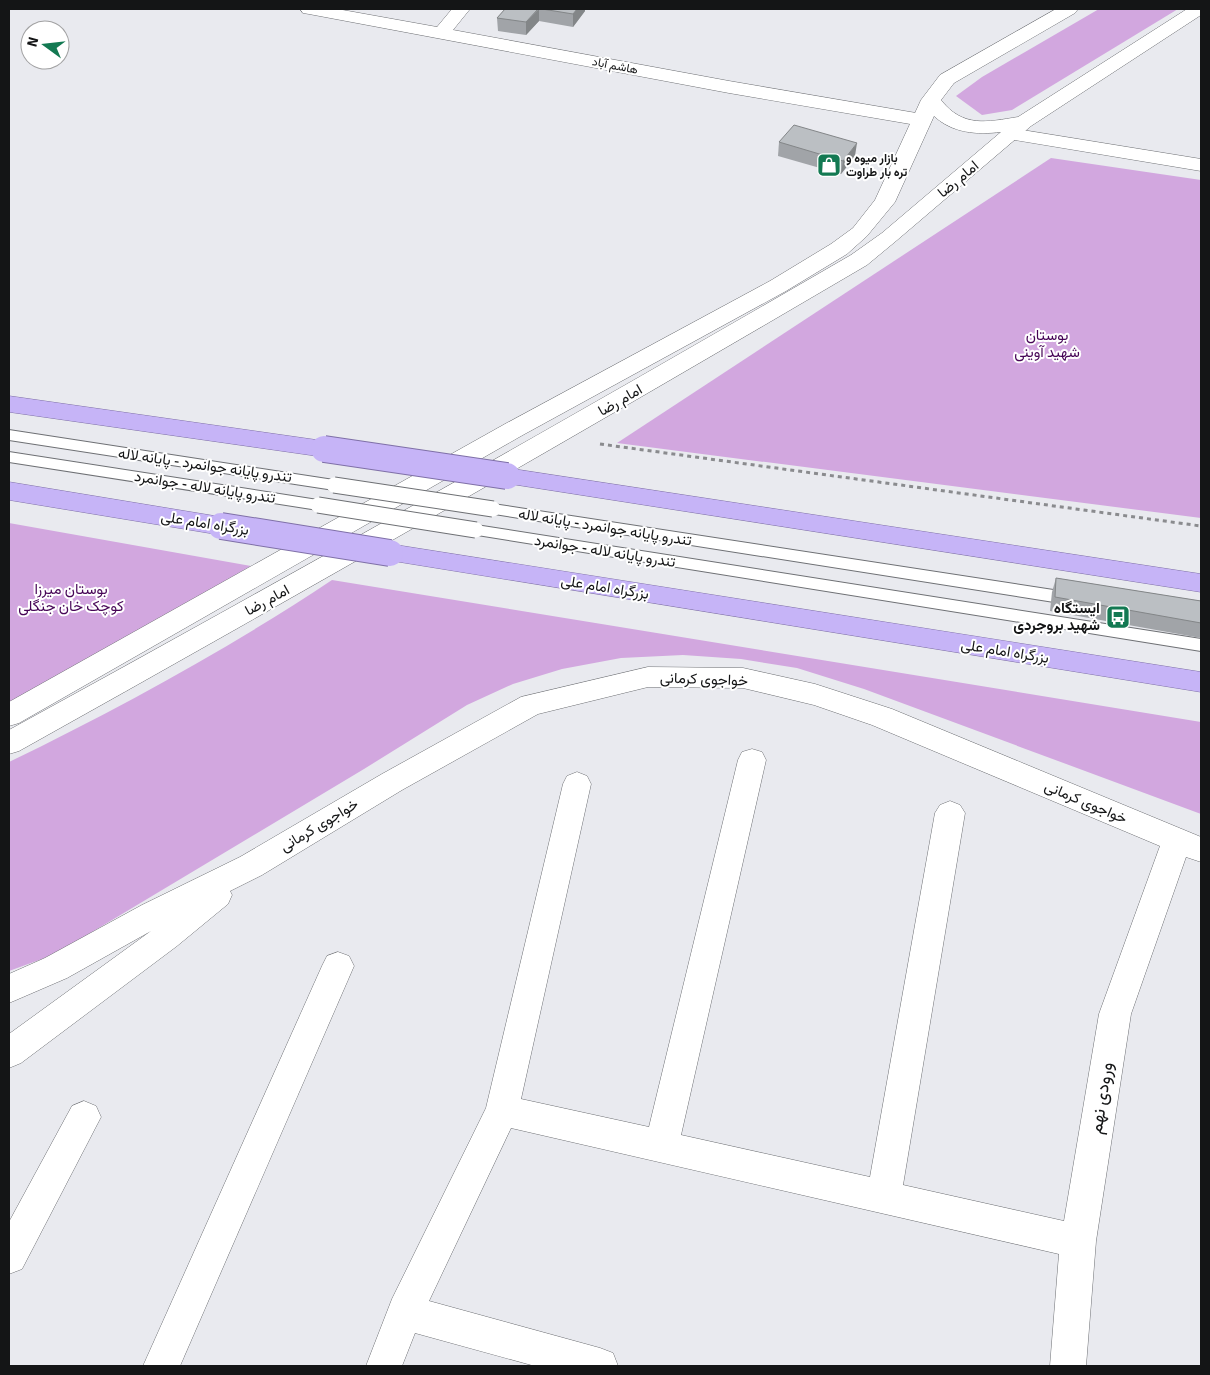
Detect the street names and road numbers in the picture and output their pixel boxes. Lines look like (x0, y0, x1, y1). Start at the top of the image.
street label: هاشم آباد (591, 54, 639, 78)
street label: امام رضا (934, 157, 983, 202)
street label: امام رضا (595, 380, 646, 421)
street label: تندرو پایانه جوانمرد - پایانه لاله (117, 444, 293, 487)
street label: تندرو پایانه لاله - جوانمرد (133, 467, 277, 508)
street label: تندرو پایانه جوانمرد - پایانه لاله (517, 504, 693, 551)
street label: بزرگراه امام علی (160, 507, 250, 540)
street label: تندرو پایانه لاله - جوانمرد (533, 531, 677, 572)
street label: بزرگراه امام علی (560, 571, 650, 604)
street label: امام رضا (242, 580, 293, 620)
street label: بزرگراه امام علی (960, 635, 1050, 668)
street label: خواجوی کرمانی (660, 668, 748, 691)
street label: خواجوی کرمانی (1042, 777, 1130, 828)
street label: خواجوی کرمانی (277, 795, 362, 856)
street label: ورودی نهم (1084, 1060, 1119, 1136)

